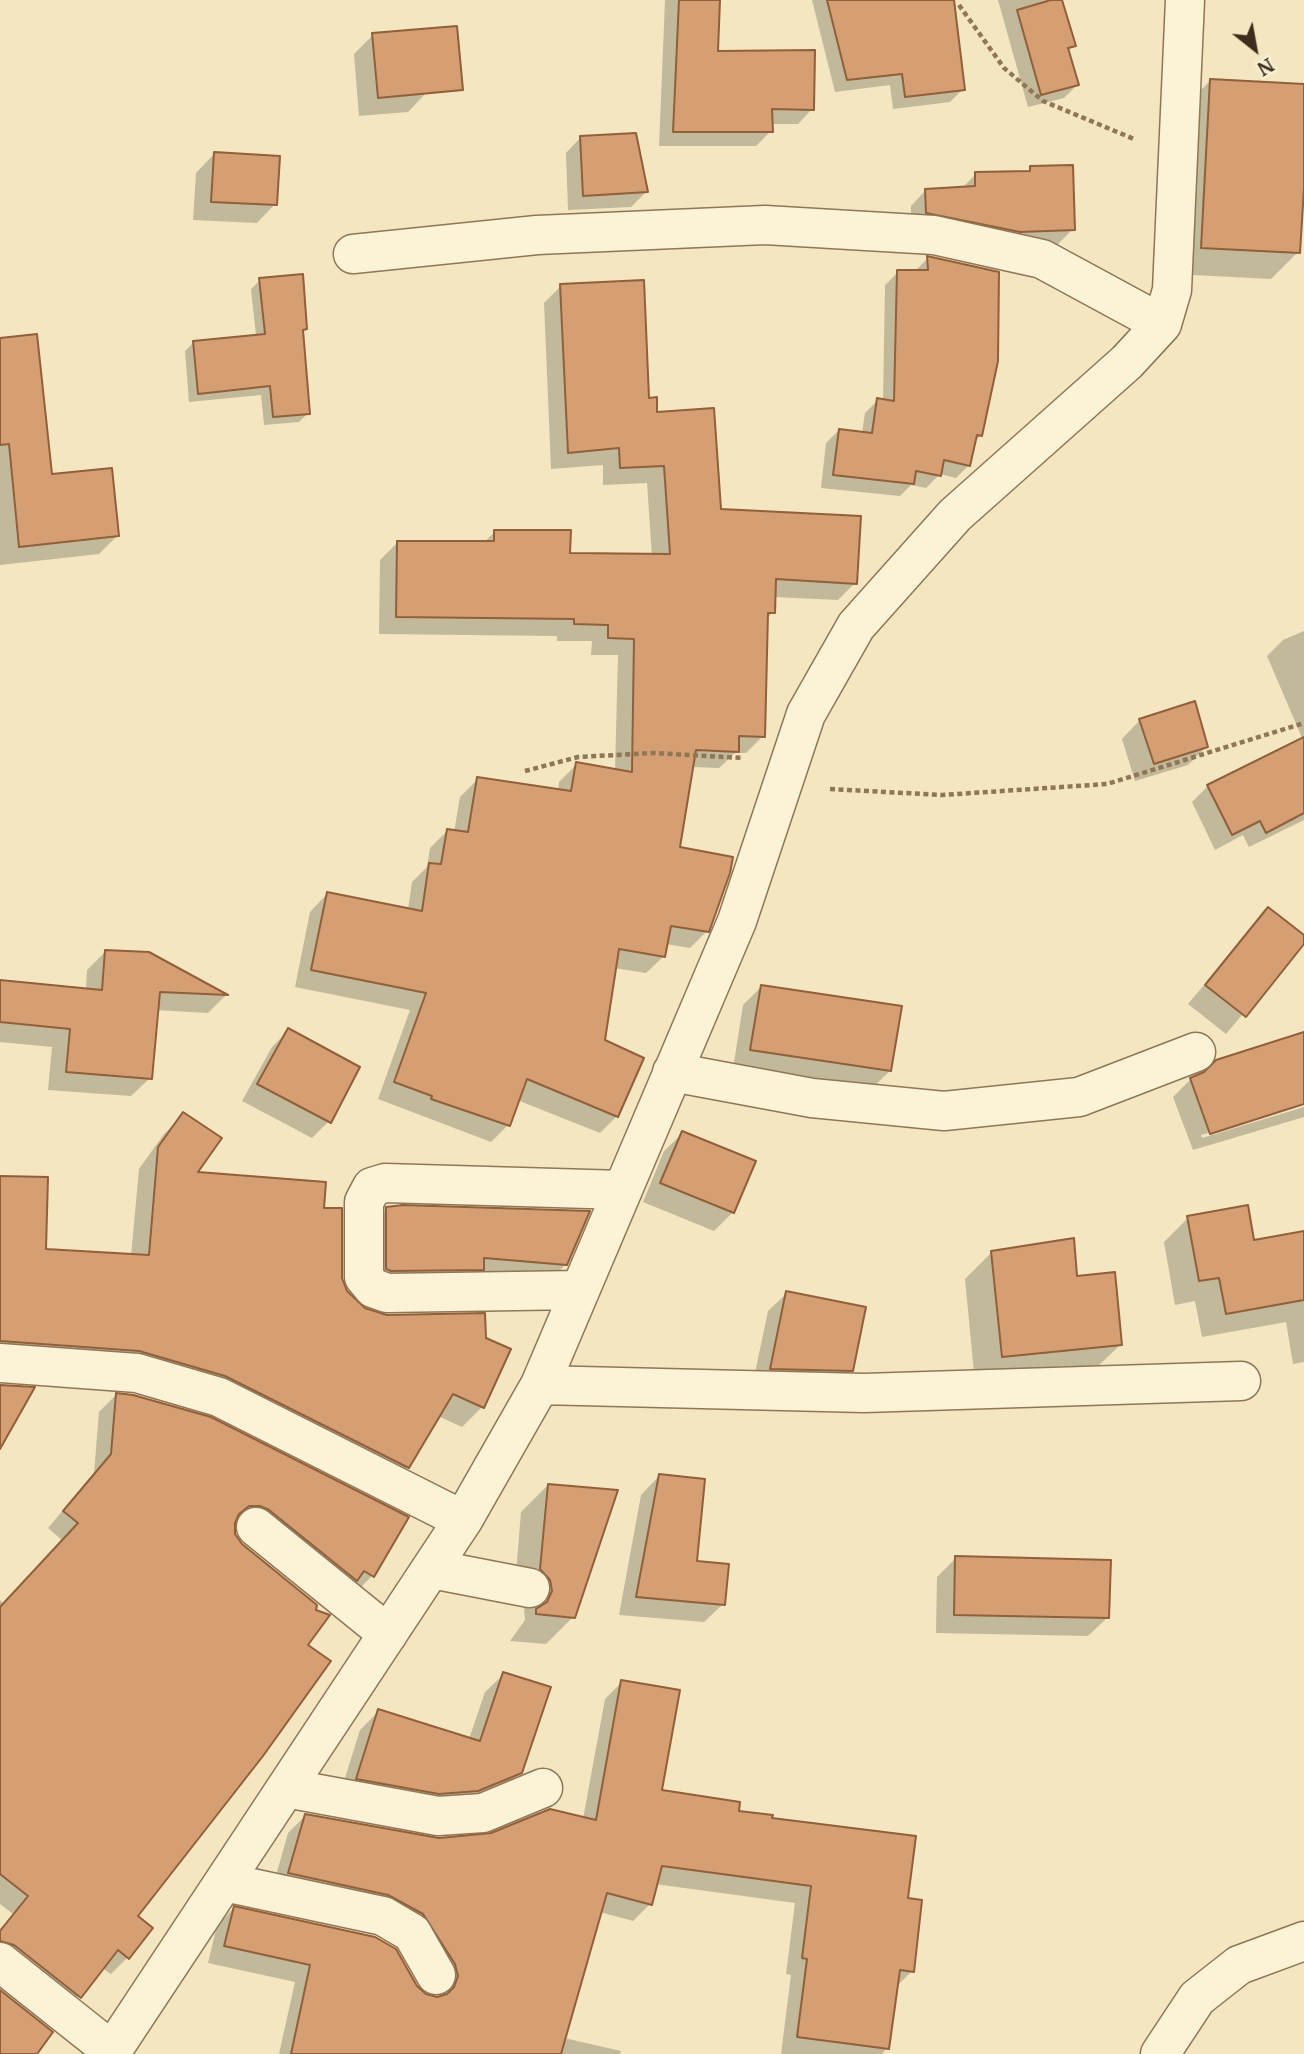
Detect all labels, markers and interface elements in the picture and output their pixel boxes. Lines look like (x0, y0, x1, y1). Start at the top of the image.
north arrow (1220, 14, 1290, 84)
text: N (1253, 53, 1278, 81)

